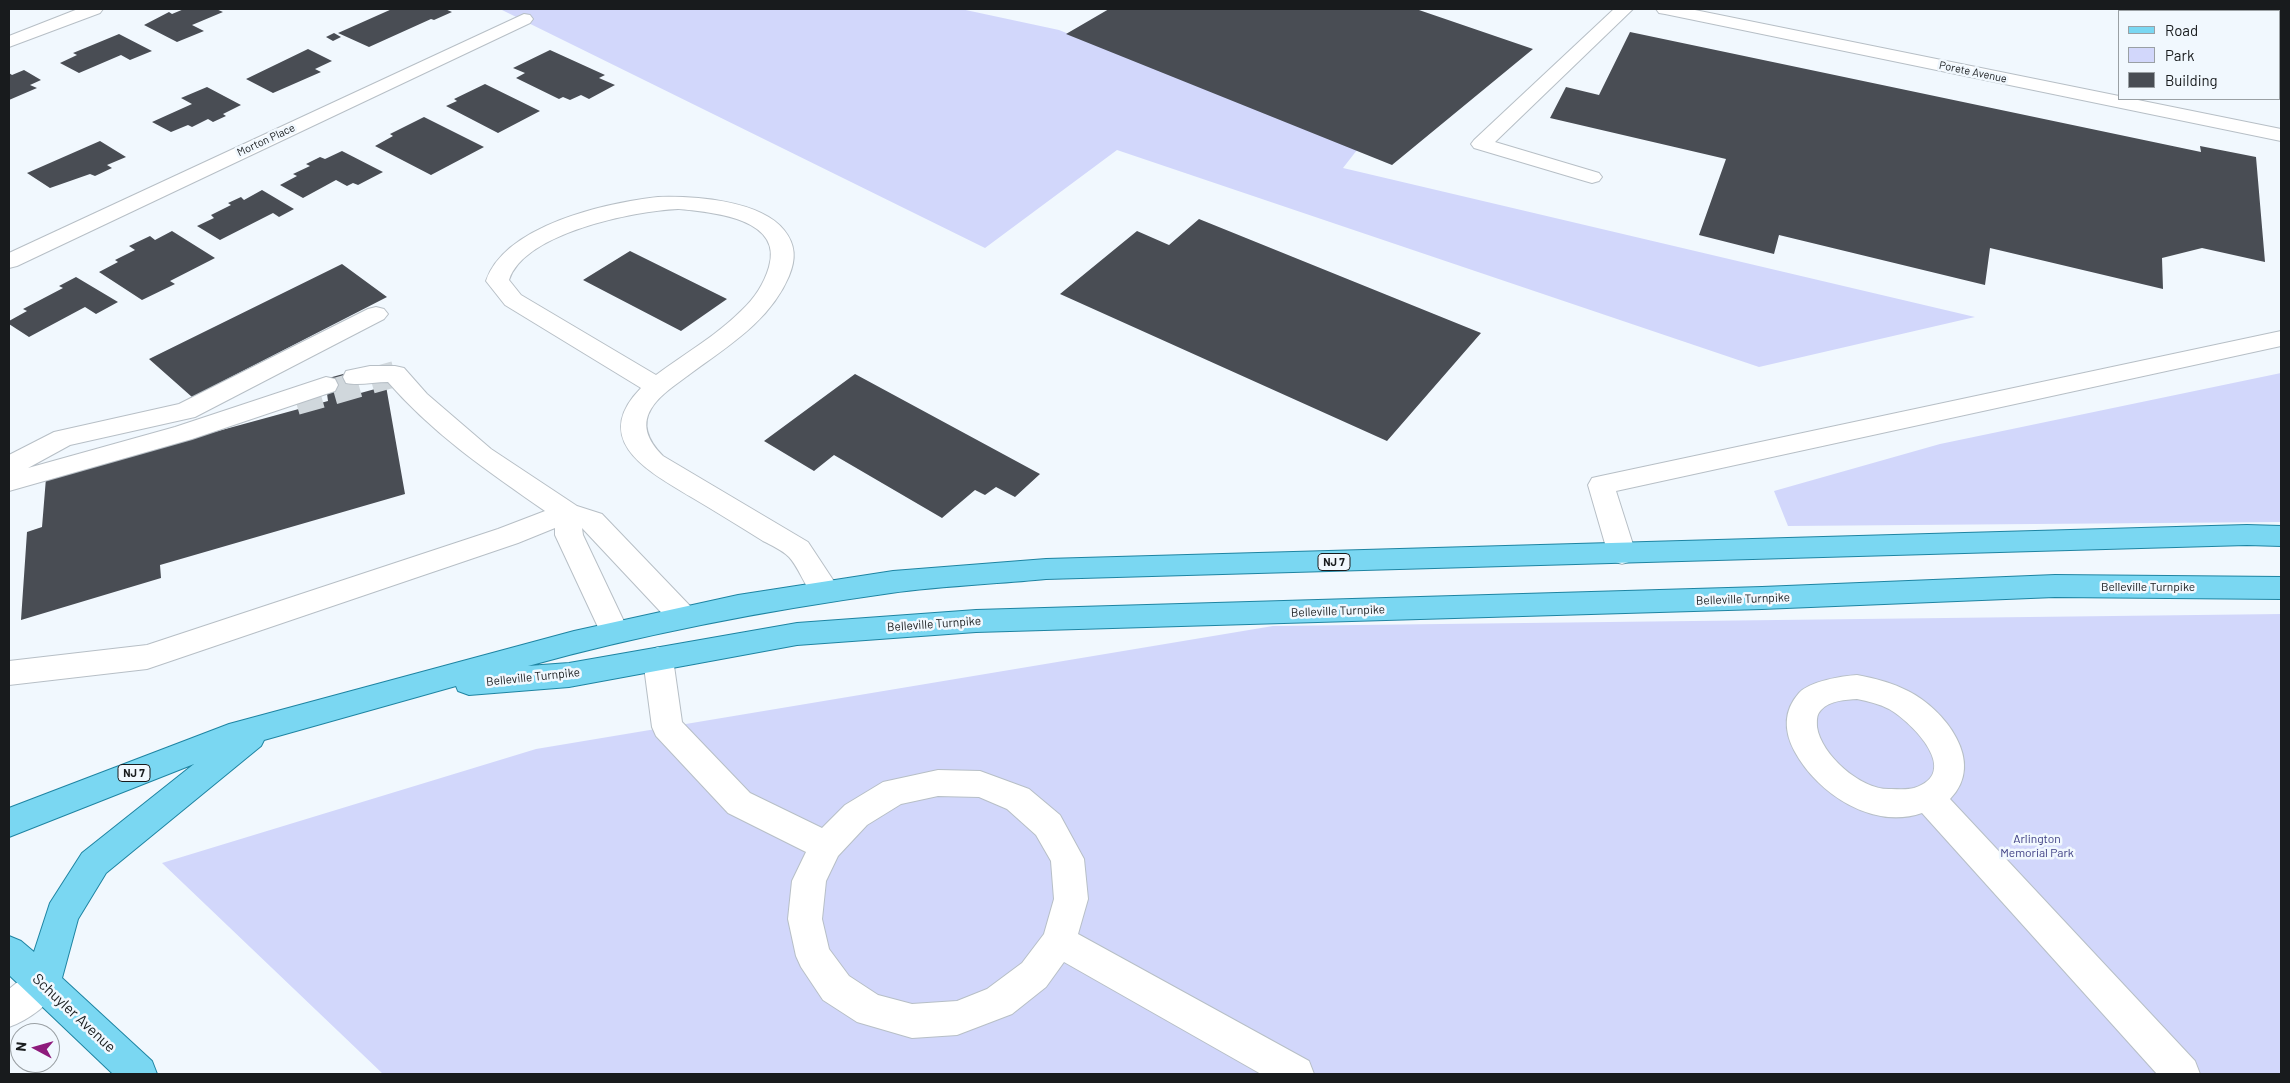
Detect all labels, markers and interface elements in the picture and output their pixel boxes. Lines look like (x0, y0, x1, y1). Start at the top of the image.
legend (2118, 10, 2280, 100)
text: Road (2165, 21, 2198, 39)
text: Park (2165, 46, 2194, 64)
street label: Porete Avenue (1938, 58, 2008, 86)
text: Building (2165, 71, 2218, 89)
street label: Morton Place (235, 121, 297, 159)
road number: NJ 7 (1318, 554, 1350, 570)
street label: Belleville Turnpike (2101, 580, 2195, 594)
street label: Belleville Turnpike (1696, 590, 1790, 608)
street label: Belleville Turnpike (1291, 602, 1385, 620)
street label: Belleville Turnpike (887, 614, 981, 634)
street label: Belleville Turnpike (485, 665, 581, 689)
road number: NJ 7 (118, 764, 150, 781)
park label: Arlington Memorial Park (2000, 832, 2074, 860)
street label: Schuyler Avenue (29, 970, 119, 1056)
north arrow (10, 1023, 60, 1073)
text: N (12, 1041, 30, 1052)

